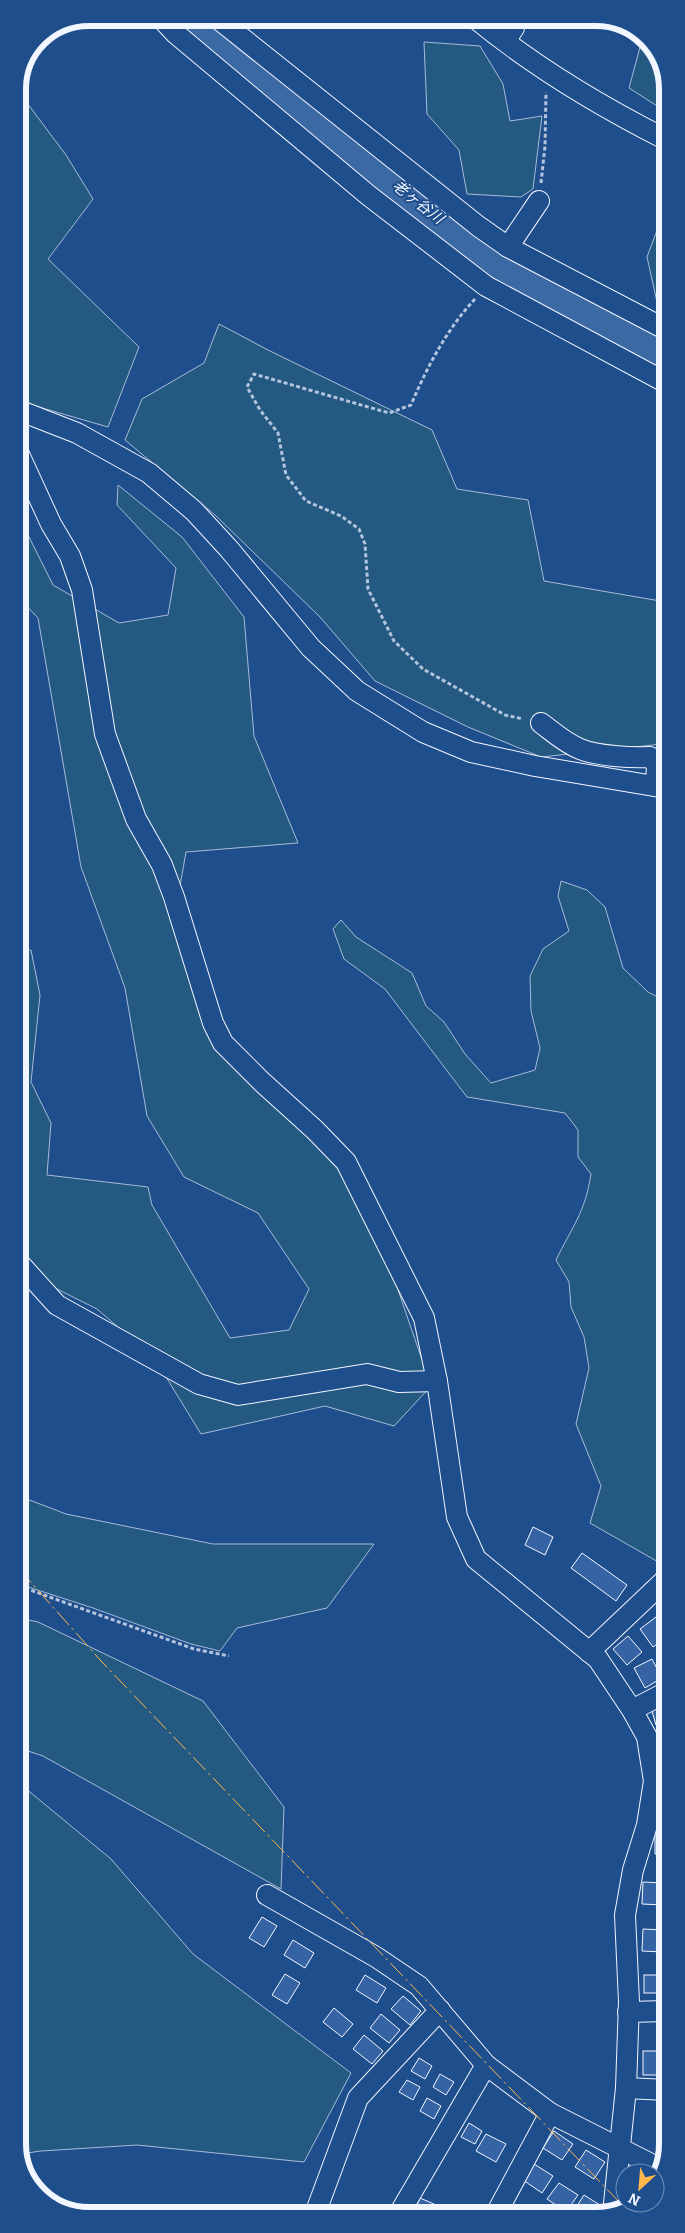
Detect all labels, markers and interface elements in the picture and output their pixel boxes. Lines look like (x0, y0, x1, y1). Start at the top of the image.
water label: 老ヶ谷川 (389, 176, 449, 229)
north arrow (615, 2163, 665, 2213)
text: N (626, 2189, 643, 2209)

